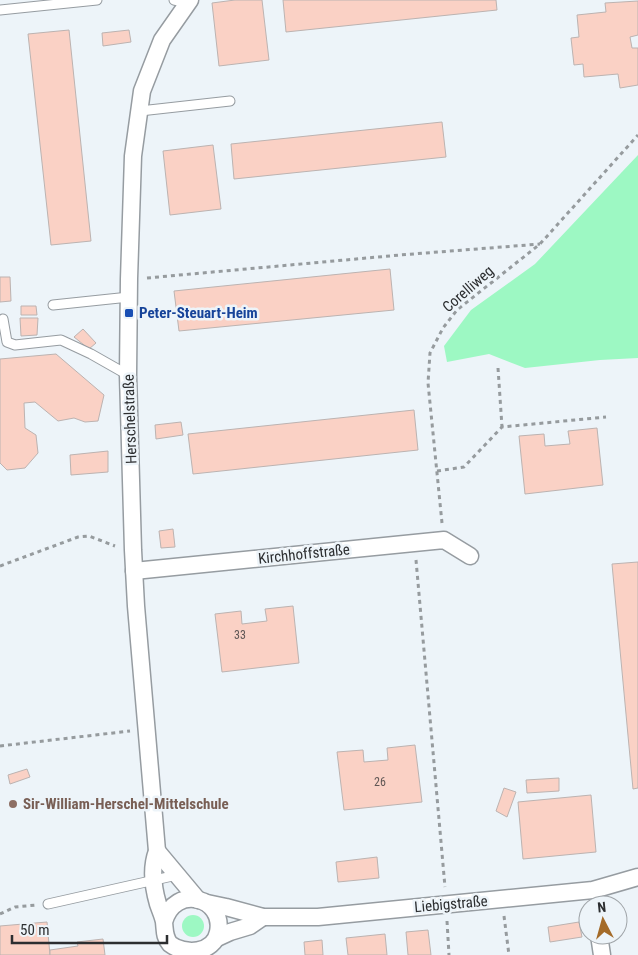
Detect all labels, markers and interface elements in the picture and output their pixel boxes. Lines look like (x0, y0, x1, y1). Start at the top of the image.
street label: Corelliweg (439, 262, 497, 316)
place label: Peter-Steuart-Heim (139, 304, 258, 322)
marker: Peter-Steuart-Heim (123, 307, 135, 319)
street label: Herschelstraße (119, 374, 141, 464)
street label: Kirchhoffstraße (257, 540, 351, 568)
house number: 33 (234, 628, 246, 642)
house number: 26 (374, 775, 386, 789)
place label: Sir-William-Herschel-Mittelschule (23, 795, 229, 813)
marker: Sir-William-Herschel-Mittelschule (7, 798, 19, 810)
street label: Liebigstraße (414, 892, 488, 916)
north arrow (578, 895, 628, 945)
text: N (597, 899, 607, 915)
scale bar (12, 912, 168, 944)
text: 50 m (20, 921, 50, 939)

